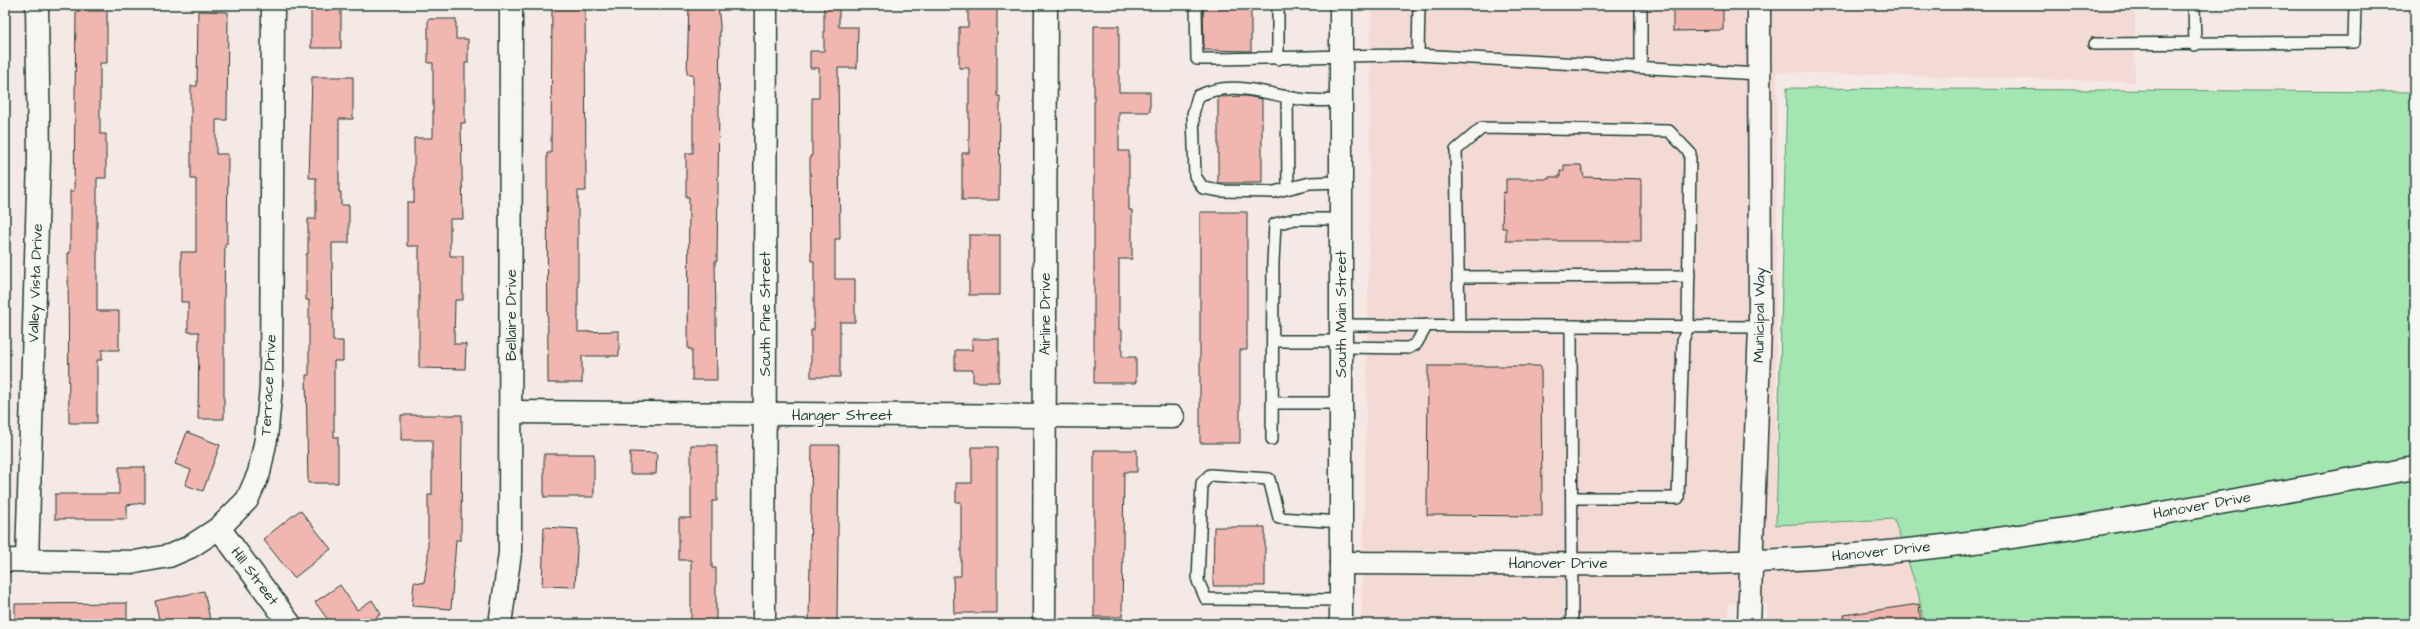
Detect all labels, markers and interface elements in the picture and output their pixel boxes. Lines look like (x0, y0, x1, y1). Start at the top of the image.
street label: Valley Vista Drive (23, 223, 49, 343)
street label: South Main Street (1331, 250, 1352, 378)
street label: South Pine Street (755, 252, 776, 376)
street label: Municipal Way (1748, 267, 1772, 363)
street label: Bellaire Drive (501, 269, 522, 361)
street label: Airline Drive (1035, 273, 1056, 355)
street label: Terrace Drive (255, 334, 282, 436)
street label: Hanger Street (792, 405, 892, 427)
street label: Hanover Drive (2152, 487, 2253, 524)
street label: Hanover Drive (1831, 536, 1931, 567)
street label: Hill Street (226, 543, 284, 610)
street label: Hanover Drive (1509, 553, 1608, 574)

